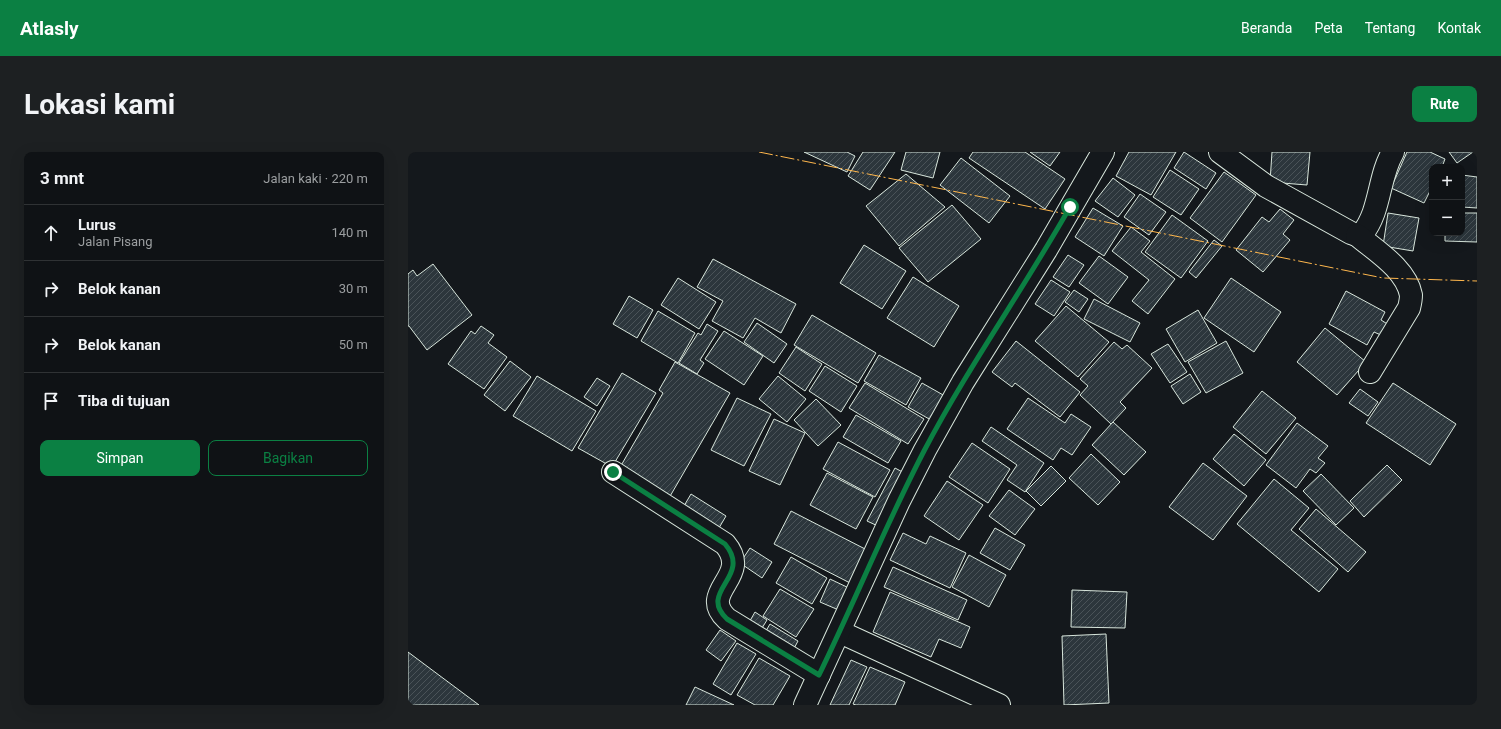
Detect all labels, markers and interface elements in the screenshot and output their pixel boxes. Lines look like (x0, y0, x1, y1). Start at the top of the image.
text: Atlasly (20, 17, 79, 40)
text: Beranda (1241, 20, 1292, 36)
text: Peta (1314, 20, 1343, 36)
text: Tentang (1365, 20, 1415, 36)
text: Kontak (1437, 20, 1481, 36)
button: Rute (1412, 86, 1477, 122)
text: Lokasi kami (24, 88, 175, 121)
map controls (1429, 164, 1465, 236)
button: + (1429, 164, 1465, 200)
text: 3 mnt (40, 168, 84, 188)
text: Jalan kaki · 220 m (263, 171, 368, 186)
route start (1061, 198, 1079, 216)
button: − (1429, 200, 1465, 236)
text: Lurus (78, 216, 116, 234)
icon: ahead (40, 222, 62, 244)
text: 140 m (331, 225, 368, 240)
text: Jalan Pisang (78, 234, 153, 249)
icon: right (40, 278, 62, 300)
text: Belok kanan (78, 280, 161, 298)
text: 30 m (339, 281, 368, 296)
icon: right (40, 334, 62, 356)
text: Belok kanan (78, 336, 161, 354)
text: 50 m (339, 337, 368, 352)
icon: arrive (40, 390, 62, 412)
text: Tiba di tujuan (78, 392, 170, 410)
button: Simpan (40, 440, 200, 476)
button: Bagikan (208, 440, 368, 476)
route end (604, 463, 622, 481)

